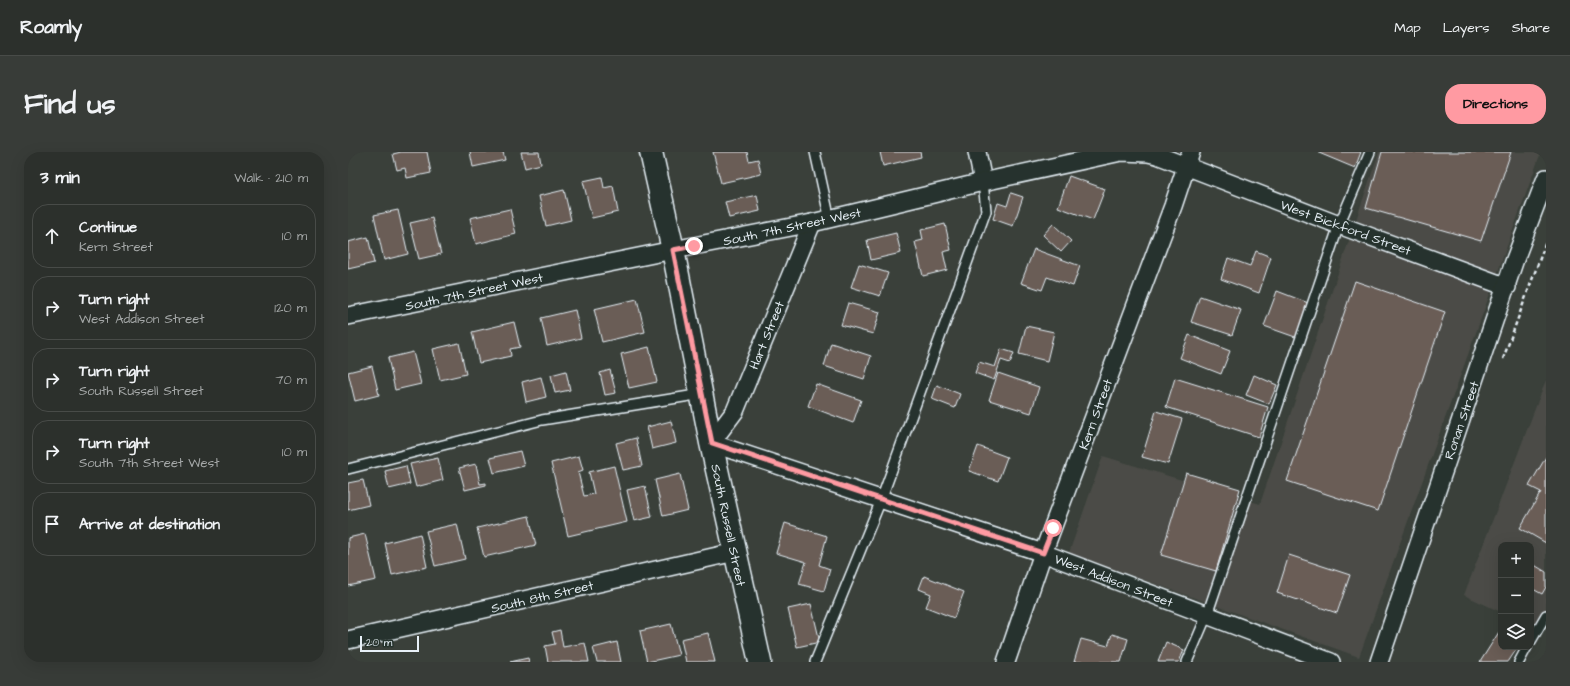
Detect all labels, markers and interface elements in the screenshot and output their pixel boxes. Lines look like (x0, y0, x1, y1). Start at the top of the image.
text: Roamly (20, 14, 82, 41)
text: Map (1394, 18, 1421, 38)
text: Layers (1443, 18, 1490, 38)
text: Share (1512, 18, 1550, 38)
button: Directions (1445, 84, 1546, 124)
text: Find us (24, 85, 115, 124)
text: 3 min (40, 166, 80, 190)
text: Walk · 210 m (234, 169, 308, 187)
street label: West Bickford Street (1278, 196, 1414, 260)
street label: South 7th Street West (722, 203, 863, 250)
text: Continue (79, 217, 137, 238)
icon: ahead (41, 225, 63, 247)
text: 10 m (282, 227, 307, 245)
route end (685, 237, 703, 255)
text: Kern Street (79, 238, 153, 256)
street label: South 7th Street West (404, 268, 545, 315)
text: Turn right (79, 289, 150, 310)
icon: right (41, 297, 63, 319)
street label: Hart Street (745, 298, 789, 372)
text: 120 m (274, 299, 307, 317)
text: West Addison Street (79, 310, 205, 328)
text: Turn right (79, 361, 150, 382)
icon: right (41, 369, 63, 391)
text: 70 m (275, 371, 307, 389)
street label: Kern Street (1075, 376, 1117, 452)
street label: Ronan Street (1440, 378, 1484, 462)
text: South Russell Street (79, 382, 204, 400)
text: Turn right (79, 433, 150, 454)
icon: right (41, 441, 63, 463)
text: 10 m (282, 443, 307, 461)
text: South 7th Street West (79, 454, 219, 472)
street label: South Russell Street (706, 462, 750, 589)
icon: arrive (41, 513, 63, 535)
text: Arrive at destination (79, 514, 220, 535)
route start (1044, 519, 1062, 537)
map controls (1498, 542, 1534, 650)
button: + (1498, 542, 1534, 578)
street label: West Addison Street (1052, 550, 1176, 612)
street label: South 8th Street (489, 576, 596, 618)
button: − (1498, 578, 1534, 614)
button: layers (1498, 614, 1534, 650)
scale bar (360, 634, 419, 653)
text: 20 m (366, 635, 392, 650)

